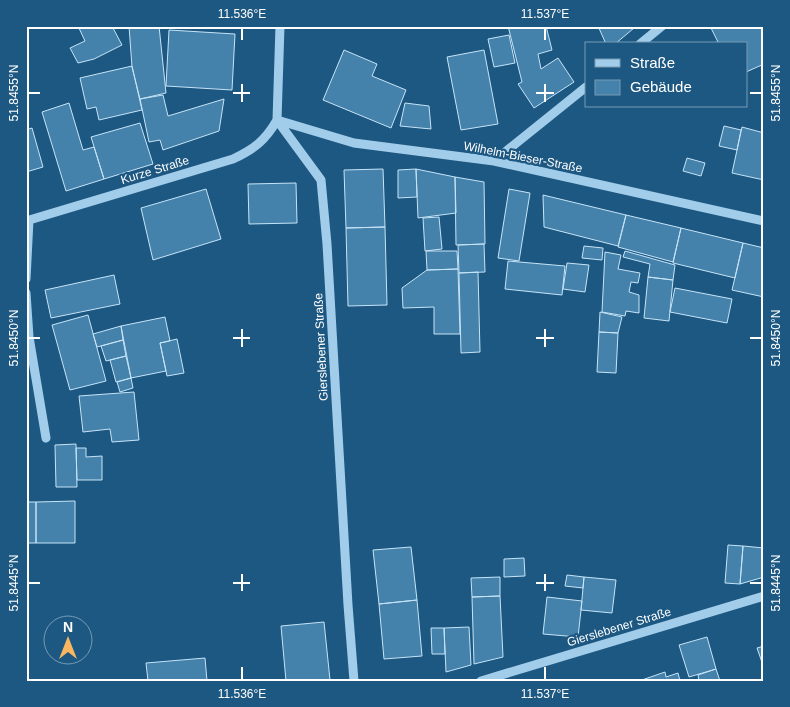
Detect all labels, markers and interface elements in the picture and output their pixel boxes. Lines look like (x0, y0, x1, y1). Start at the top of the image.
text: 11.536°E (218, 7, 266, 21)
text: 11.537°E (521, 7, 569, 21)
legend (585, 42, 748, 108)
text: Straße (630, 54, 675, 71)
text: 51.8455°N (7, 65, 21, 121)
text: 51.8455°N (769, 65, 783, 121)
text: Gebäude (630, 78, 692, 95)
street label: Wilhelm-Bieser-Straße (462, 139, 584, 175)
street label: Kurze Straße (119, 153, 191, 187)
street label: Gierslebener Straße (311, 292, 331, 401)
text: 51.8450°N (7, 310, 21, 366)
text: 51.8450°N (769, 310, 783, 366)
text: 51.8445°N (7, 555, 21, 611)
text: 51.8445°N (769, 555, 783, 611)
street label: Gierslebener Straße (565, 604, 673, 649)
north arrow (42, 614, 92, 664)
text: N (63, 619, 73, 635)
text: 11.536°E (218, 687, 266, 701)
text: 11.537°E (521, 687, 569, 701)

